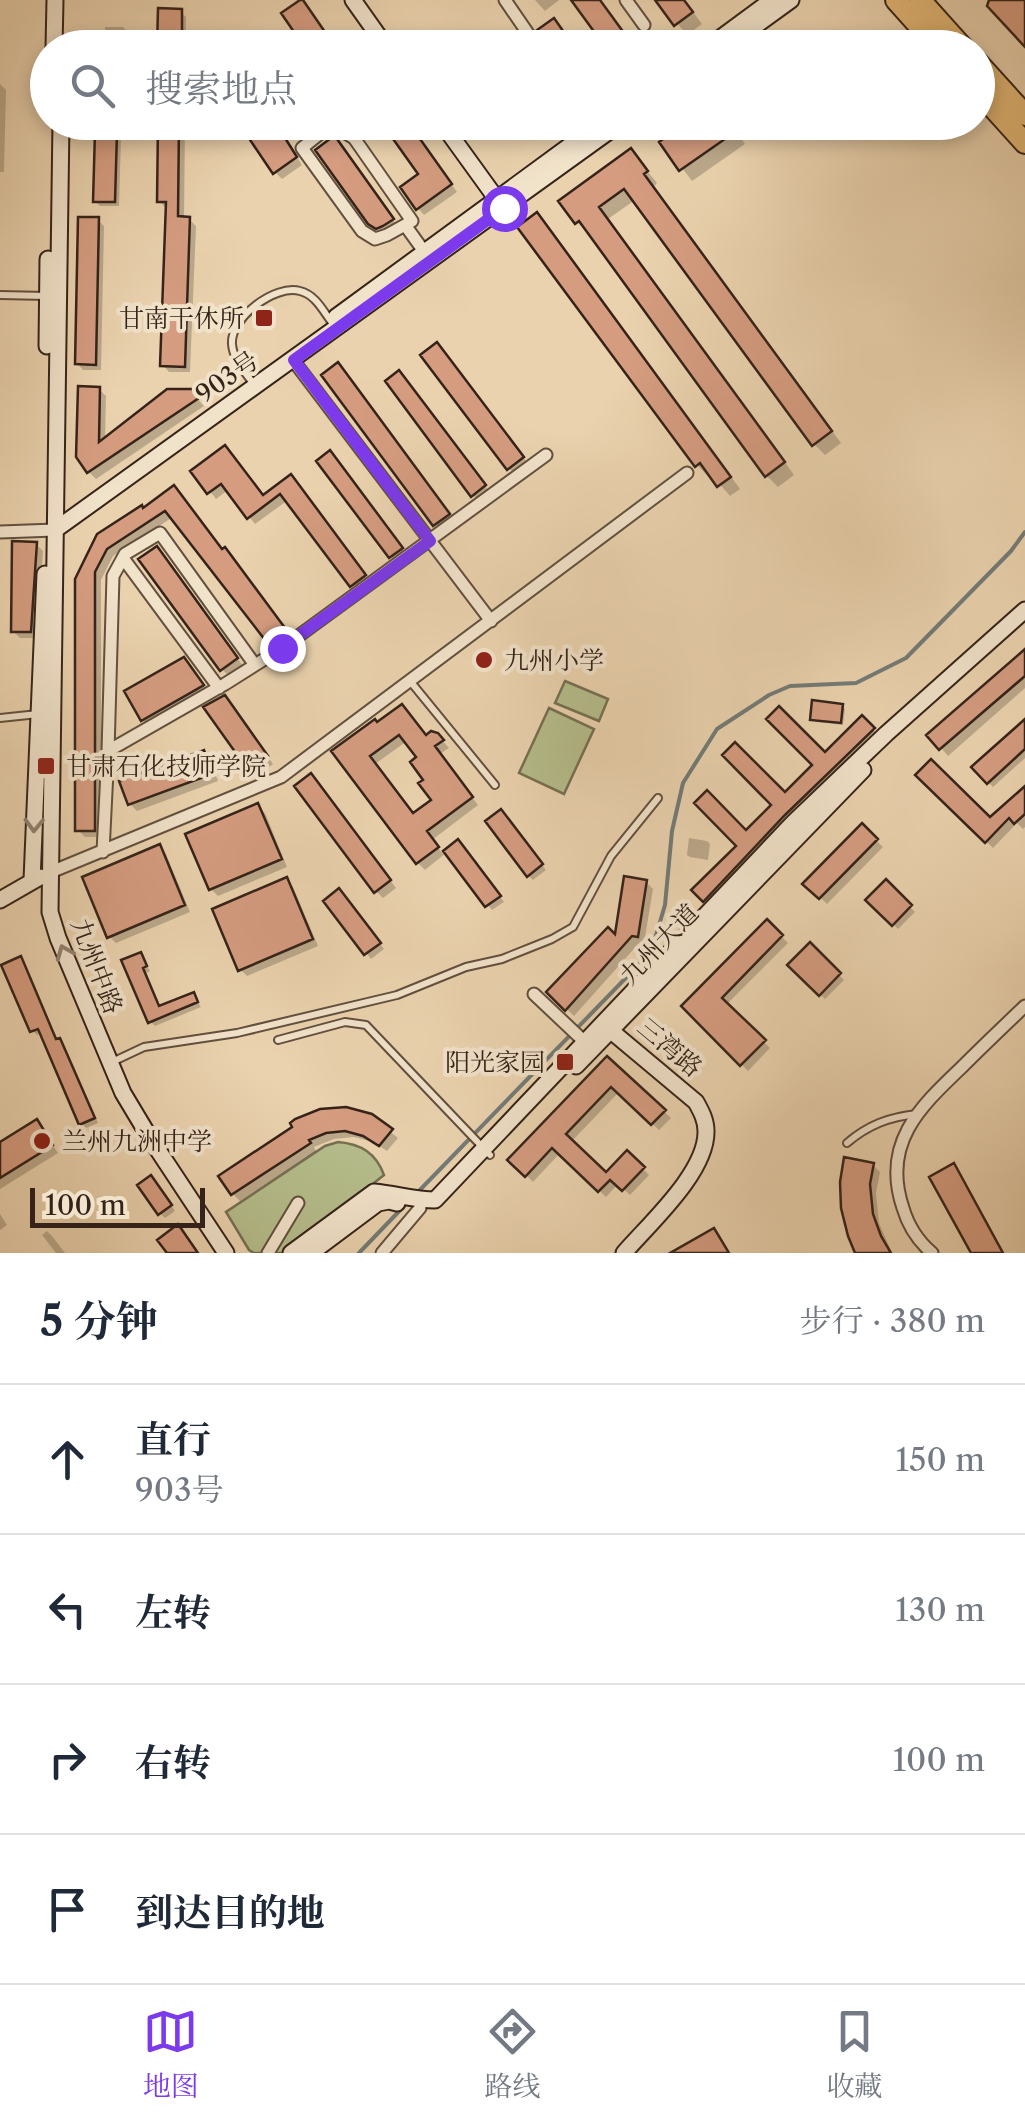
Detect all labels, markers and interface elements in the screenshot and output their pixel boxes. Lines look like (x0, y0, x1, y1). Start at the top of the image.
search box (30, 30, 995, 140)
icon: search (65, 58, 120, 113)
text: 搜索地点 (145, 65, 297, 112)
route start (482, 186, 528, 232)
place label: 甘南干休所 (119, 303, 244, 334)
marker: 甘南干休所 (253, 307, 275, 329)
street label: 903号 (190, 345, 265, 410)
route end (260, 626, 306, 672)
place label: 九州小学 (504, 645, 604, 676)
marker: 九州小学 (473, 649, 495, 671)
place label: 甘肃石化技师学院 (66, 751, 266, 782)
marker: 甘肃石化技师学院 (35, 755, 57, 777)
one-way arrow (24, 818, 45, 834)
street label: 九州大道 (613, 898, 705, 991)
street label: 九州中路 (64, 914, 129, 1018)
one-way arrow (56, 945, 76, 962)
street label: 三湾路 (631, 1011, 708, 1083)
place label: 阳光家园 (445, 1047, 545, 1078)
marker: 阳光家园 (554, 1051, 576, 1073)
place label: 兰州九洲中学 (62, 1126, 212, 1157)
marker: 兰州九洲中学 (31, 1130, 53, 1152)
scale bar (30, 1183, 205, 1228)
text: 100 m (45, 1188, 126, 1222)
text: 5 分钟 (40, 1295, 158, 1347)
text: 步行 · 380 m (800, 1301, 985, 1340)
text: 直行 (135, 1416, 211, 1463)
icon: ahead (40, 1432, 95, 1487)
text: 150 m (896, 1440, 985, 1479)
text: 903号 (135, 1470, 224, 1509)
icon: left (40, 1582, 95, 1637)
text: 左转 (135, 1589, 211, 1636)
text: 130 m (895, 1590, 985, 1629)
icon: right (40, 1732, 95, 1787)
text: 右转 (135, 1739, 211, 1786)
text: 100 m (893, 1740, 985, 1779)
icon: arrive (40, 1882, 95, 1937)
text: 到达目的地 (135, 1889, 325, 1936)
tab: 地图 (143, 2004, 199, 2104)
tab: 路线 (484, 2004, 540, 2104)
tab: 收藏 (826, 2004, 882, 2104)

